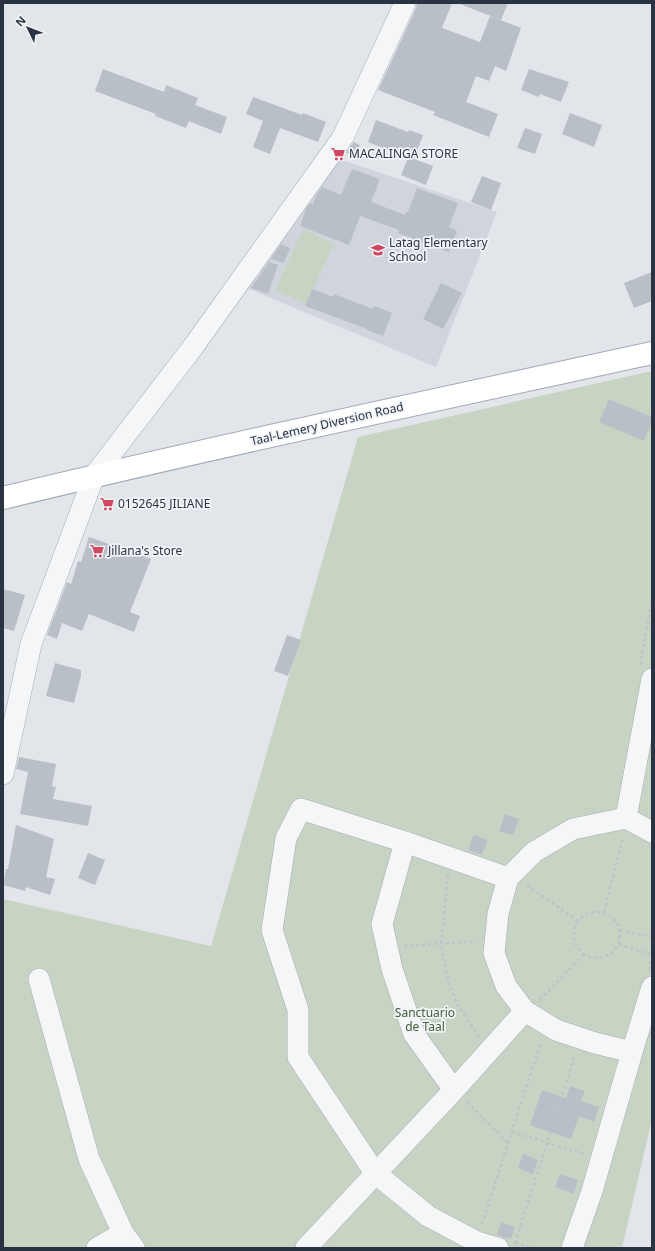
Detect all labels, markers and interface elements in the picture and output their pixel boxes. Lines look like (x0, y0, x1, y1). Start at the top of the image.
north arrow (8, 8, 48, 48)
text: N (12, 12, 29, 29)
place label: MACALINGA STORE (349, 145, 458, 162)
supermarket icon: MACALINGA STORE (330, 146, 346, 162)
place label: Latag Elementary School (389, 234, 489, 265)
school or university icon: Latag Elementary School (370, 242, 386, 258)
street label: Taal-Lemery Diversion Road (249, 398, 405, 449)
place label: 0152645 JILIANE (118, 495, 210, 512)
supermarket icon: 0152645 JILIANE (99, 496, 115, 512)
place label: Jillana's Store (107, 542, 182, 559)
supermarket icon: Jillana's Store (89, 543, 105, 559)
park label: Sanctuario de Taal (395, 1004, 455, 1035)

